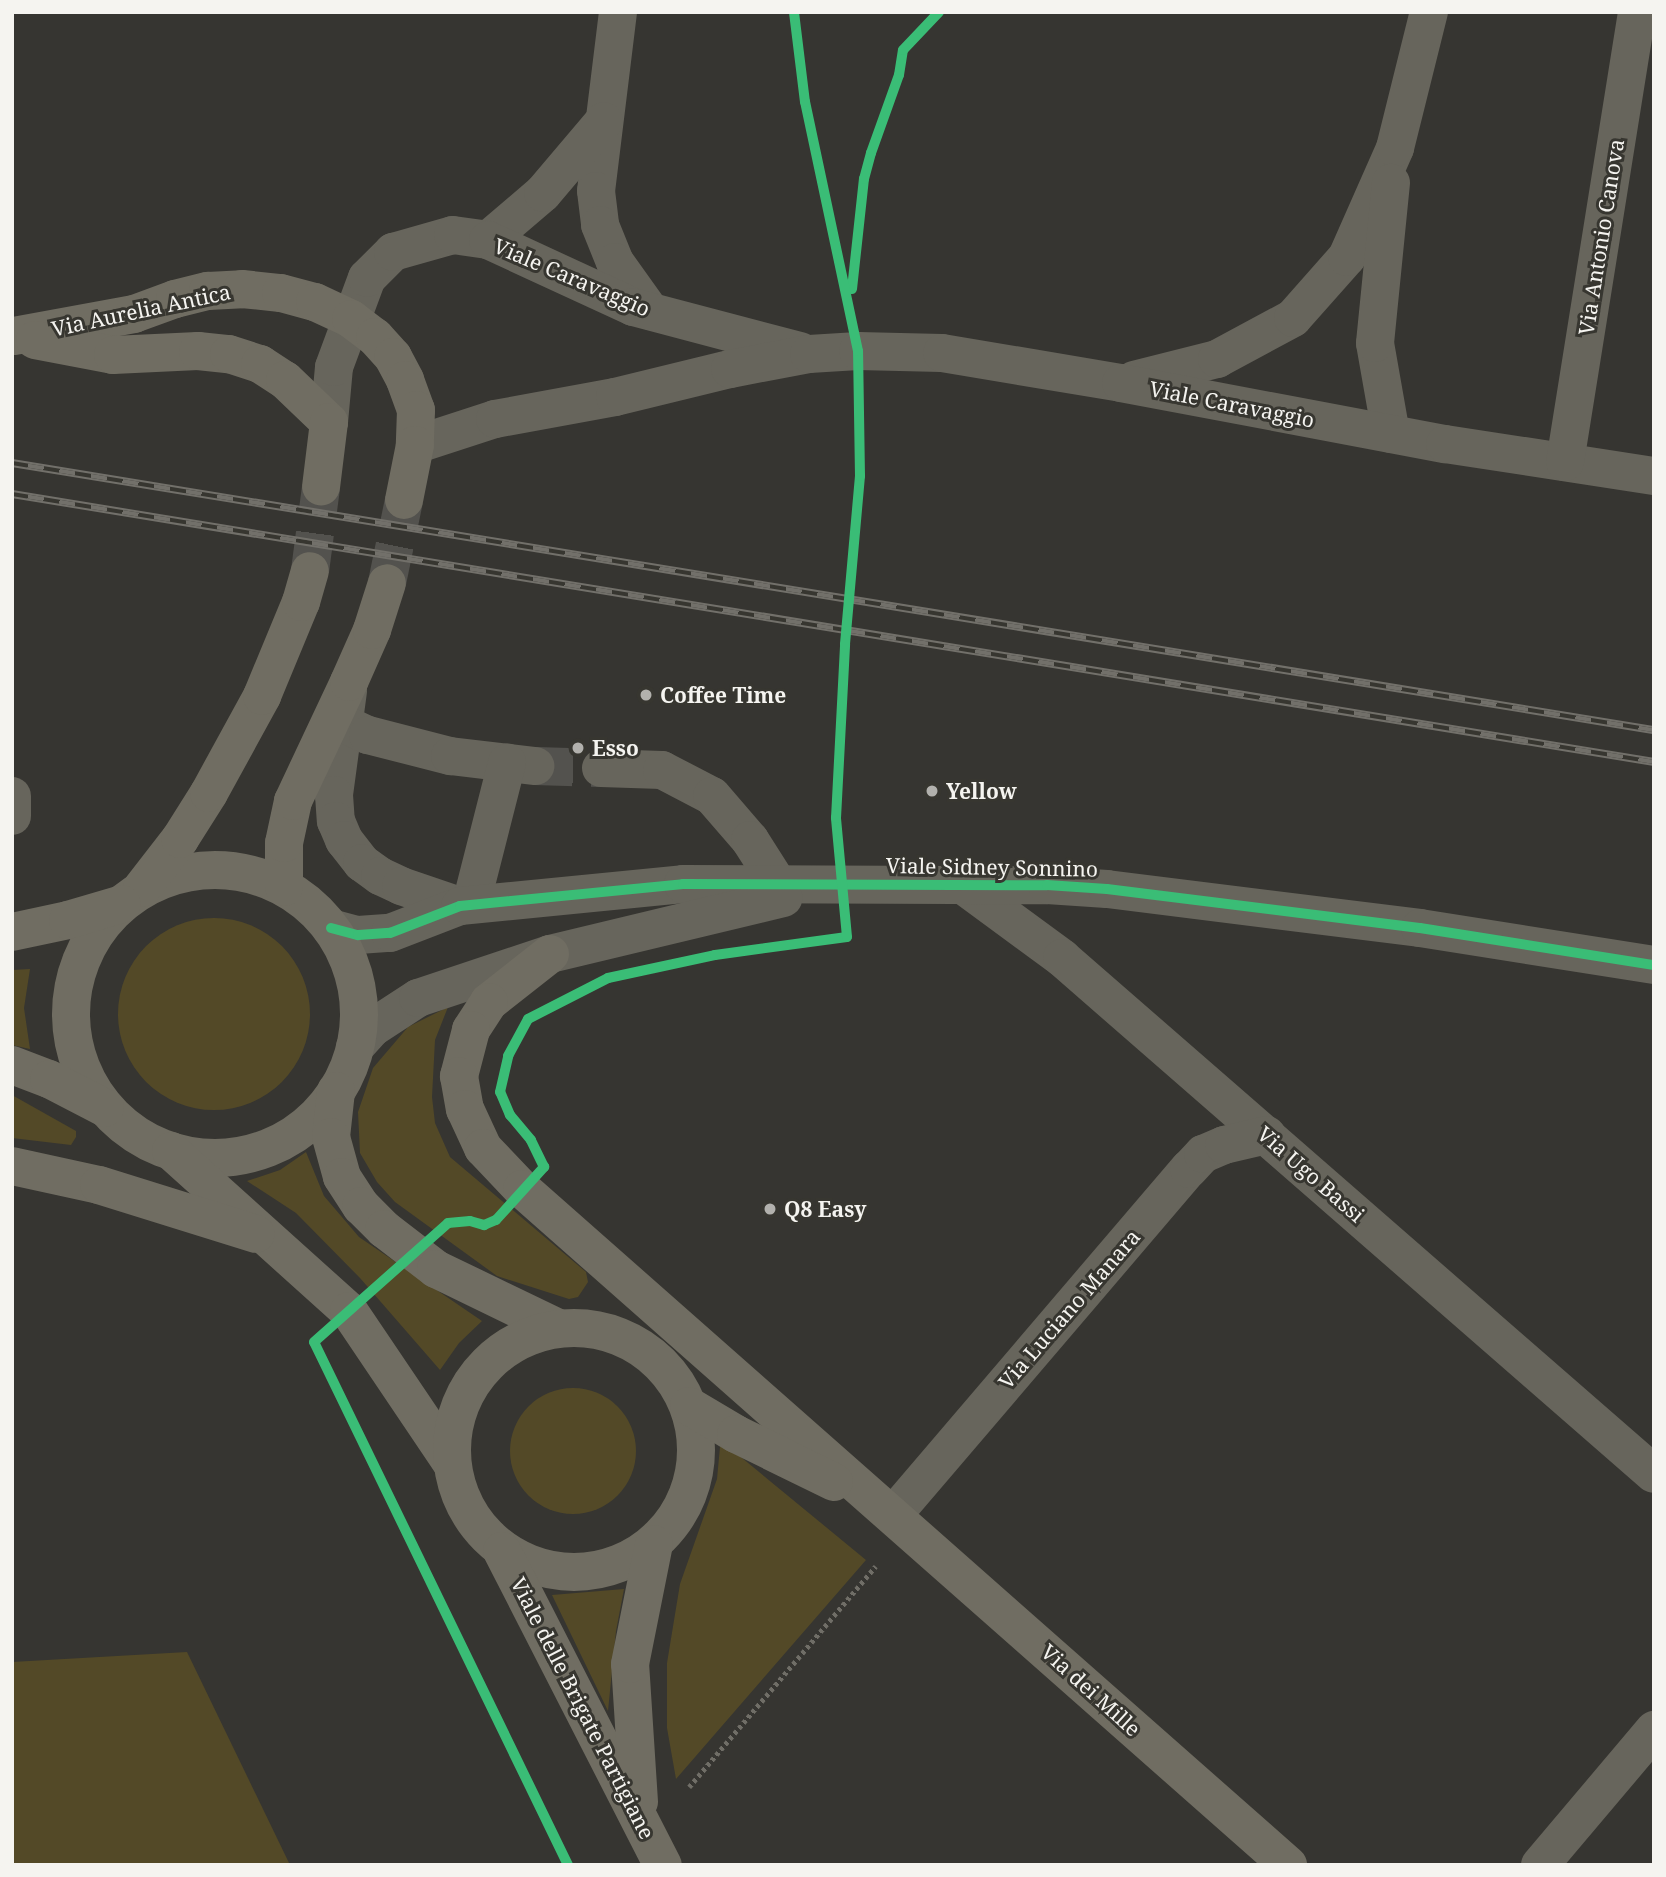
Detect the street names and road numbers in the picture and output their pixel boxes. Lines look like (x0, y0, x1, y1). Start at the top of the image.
street label: Via Antonio Canova (1573, 137, 1629, 337)
street label: Viale Caravaggio (490, 233, 654, 321)
street label: Via Aurelia Antica (49, 279, 233, 341)
street label: Viale Caravaggio (1147, 376, 1317, 432)
street label: Viale Sidney Sonnino (886, 853, 1098, 881)
street label: Via Ugo Bassi (1252, 1121, 1370, 1227)
street label: Via Luciano Manara (993, 1224, 1145, 1394)
street label: Viale delle Brigate Partigiane (506, 1573, 660, 1843)
street label: Via dei Mille (1036, 1639, 1146, 1741)

